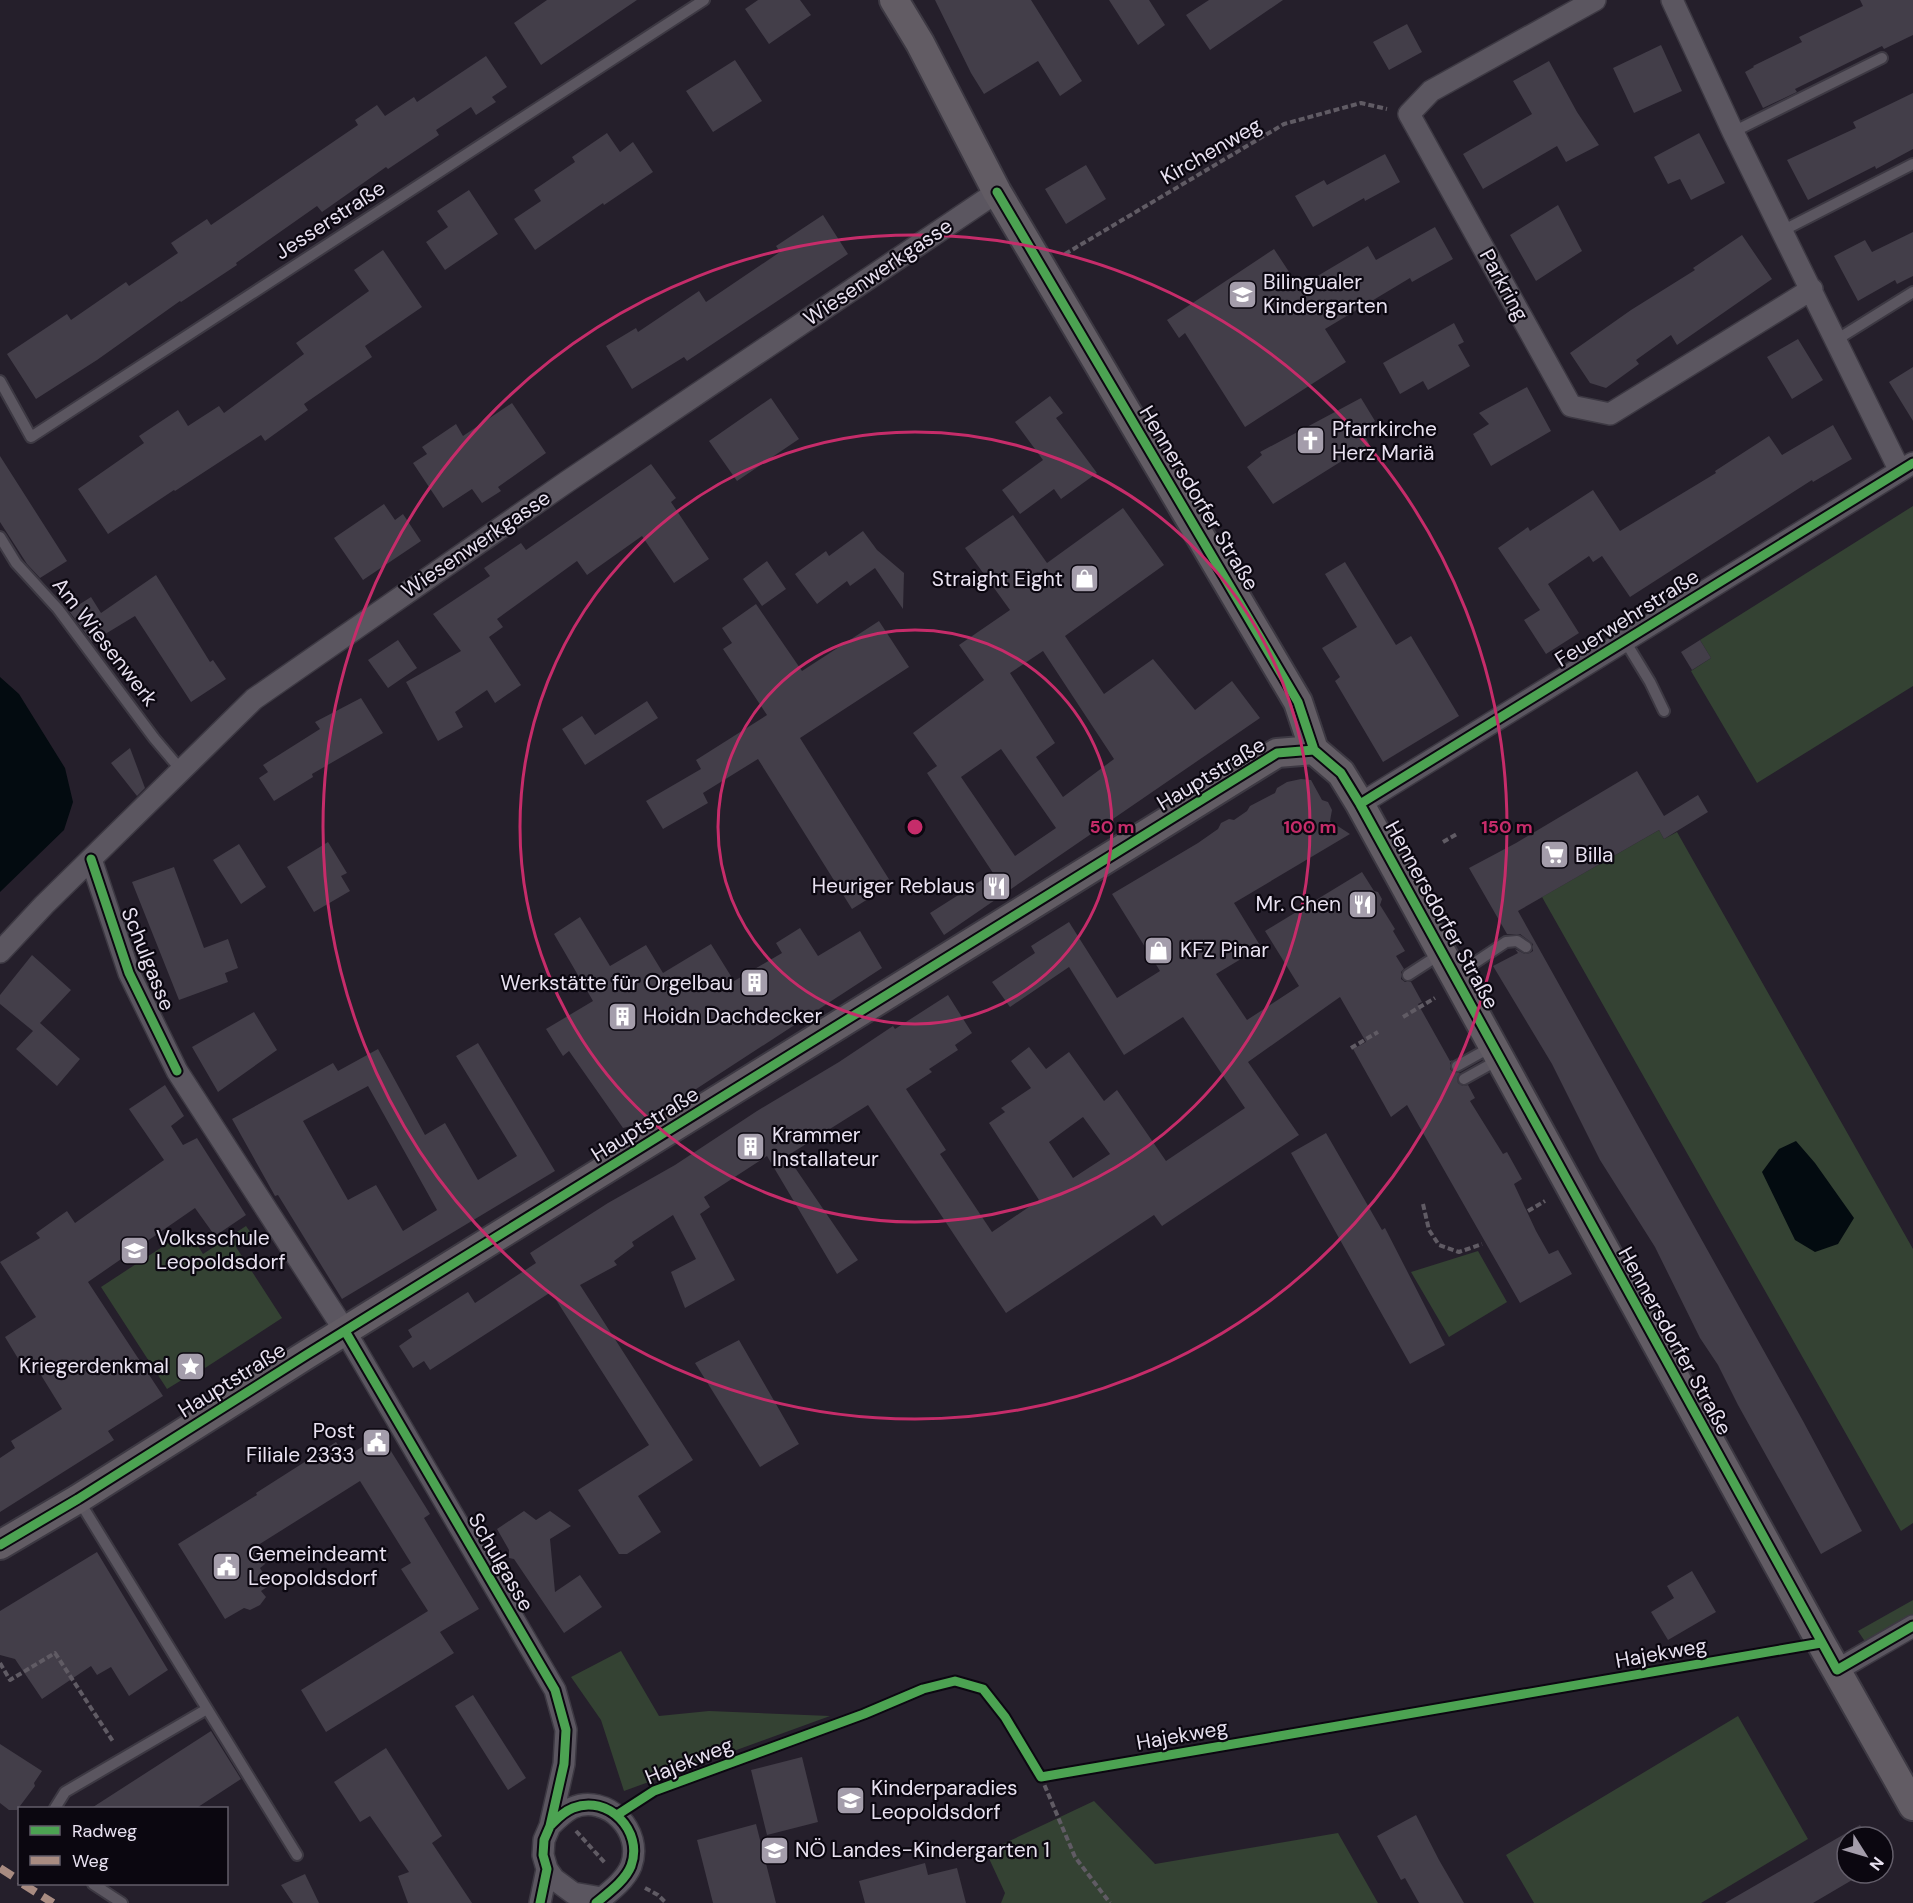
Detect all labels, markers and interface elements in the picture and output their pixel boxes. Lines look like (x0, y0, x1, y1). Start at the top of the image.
street label: Kirchenweg (1156, 111, 1267, 191)
street label: Jesserstraße (269, 174, 391, 266)
street label: Wiesenwerkgasse (798, 212, 958, 332)
street label: Parkring (1473, 244, 1535, 326)
place label: Bilingualer Kindergarten (1263, 268, 1388, 320)
school or university icon: Bilingualer Kindergarten (1226, 278, 1258, 310)
street label: Hennersdorfer Straße (1133, 400, 1265, 596)
place label: Pfarrkirche Herz Mariä (1332, 415, 1437, 467)
church icon: Pfarrkirche Herz Mariä (1295, 425, 1327, 457)
street label: Wiesenwerkgasse (396, 484, 556, 604)
street label: Feuerwehrstraße (1550, 562, 1704, 674)
shop icon: Straight Eight (1068, 563, 1100, 595)
place label: Straight Eight (932, 565, 1063, 593)
street label: Am Wiesenwerk (46, 572, 164, 712)
street label: Hauptstraße (1152, 731, 1270, 817)
text: 50 m (1089, 815, 1135, 839)
text: 100 m (1283, 815, 1337, 839)
text: 150 m (1481, 815, 1533, 839)
street label: Hennersdorfer Straße (1379, 816, 1505, 1014)
centre of rings (905, 817, 925, 837)
supermarket icon: Billa (1538, 839, 1570, 871)
place label: Billa (1575, 841, 1614, 869)
restaurant icon: Heuriger Reblaus (980, 870, 1012, 902)
place label: Heuriger Reblaus (812, 872, 975, 900)
restaurant icon: Mr. Chen (1346, 888, 1378, 920)
place label: Mr. Chen (1256, 890, 1341, 918)
street label: Schulgasse (115, 903, 181, 1015)
shop icon: KFZ Pinar (1143, 934, 1175, 966)
place label: KFZ Pinar (1180, 936, 1269, 964)
building icon: Werkstätte für Orgelbau (738, 967, 770, 999)
place label: Werkstätte für Orgelbau (500, 969, 733, 997)
building icon: Hoidn Dachdecker (606, 1000, 638, 1032)
place label: Hoidn Dachdecker (643, 1002, 822, 1030)
street label: Hauptstraße (586, 1080, 704, 1168)
place label: Krammer Installateur (772, 1121, 879, 1173)
building icon: Krammer Installateur (735, 1131, 767, 1163)
place label: Volksschule Leopoldsdorf (156, 1224, 286, 1276)
school or university icon: Volksschule Leopoldsdorf (119, 1234, 151, 1266)
street label: Hennersdorfer Straße (1612, 1242, 1738, 1440)
street label: Hauptstraße (173, 1336, 291, 1424)
place icon: Kriegerdenkmal (174, 1350, 206, 1382)
place label: Kriegerdenkmal (19, 1352, 169, 1380)
place label: Post Filiale 2333 (246, 1417, 355, 1469)
public building icon: Post Filiale 2333 (360, 1427, 392, 1459)
street label: Schulgasse (462, 1508, 540, 1616)
place label: Gemeindeamt Leopoldsdorf (248, 1540, 387, 1592)
public building icon: Gemeindeamt Leopoldsdorf (211, 1550, 243, 1582)
street label: Hajekweg (1613, 1631, 1709, 1675)
street label: Hajekweg (1134, 1713, 1230, 1757)
street label: Hajekweg (641, 1731, 737, 1791)
place label: Kinderparadies Leopoldsdorf (871, 1774, 1018, 1826)
school or university icon: Kinderparadies Leopoldsdorf (834, 1784, 866, 1816)
legend (18, 1807, 228, 1885)
text: Radweg (72, 1819, 137, 1843)
north arrow (1835, 1825, 1895, 1885)
school or university icon: NÖ Landes-Kindergarten 1 (758, 1834, 790, 1866)
place label: NÖ Landes-Kindergarten 1 (795, 1836, 1050, 1864)
text: Weg (72, 1849, 109, 1873)
text: N (1865, 1853, 1888, 1875)

